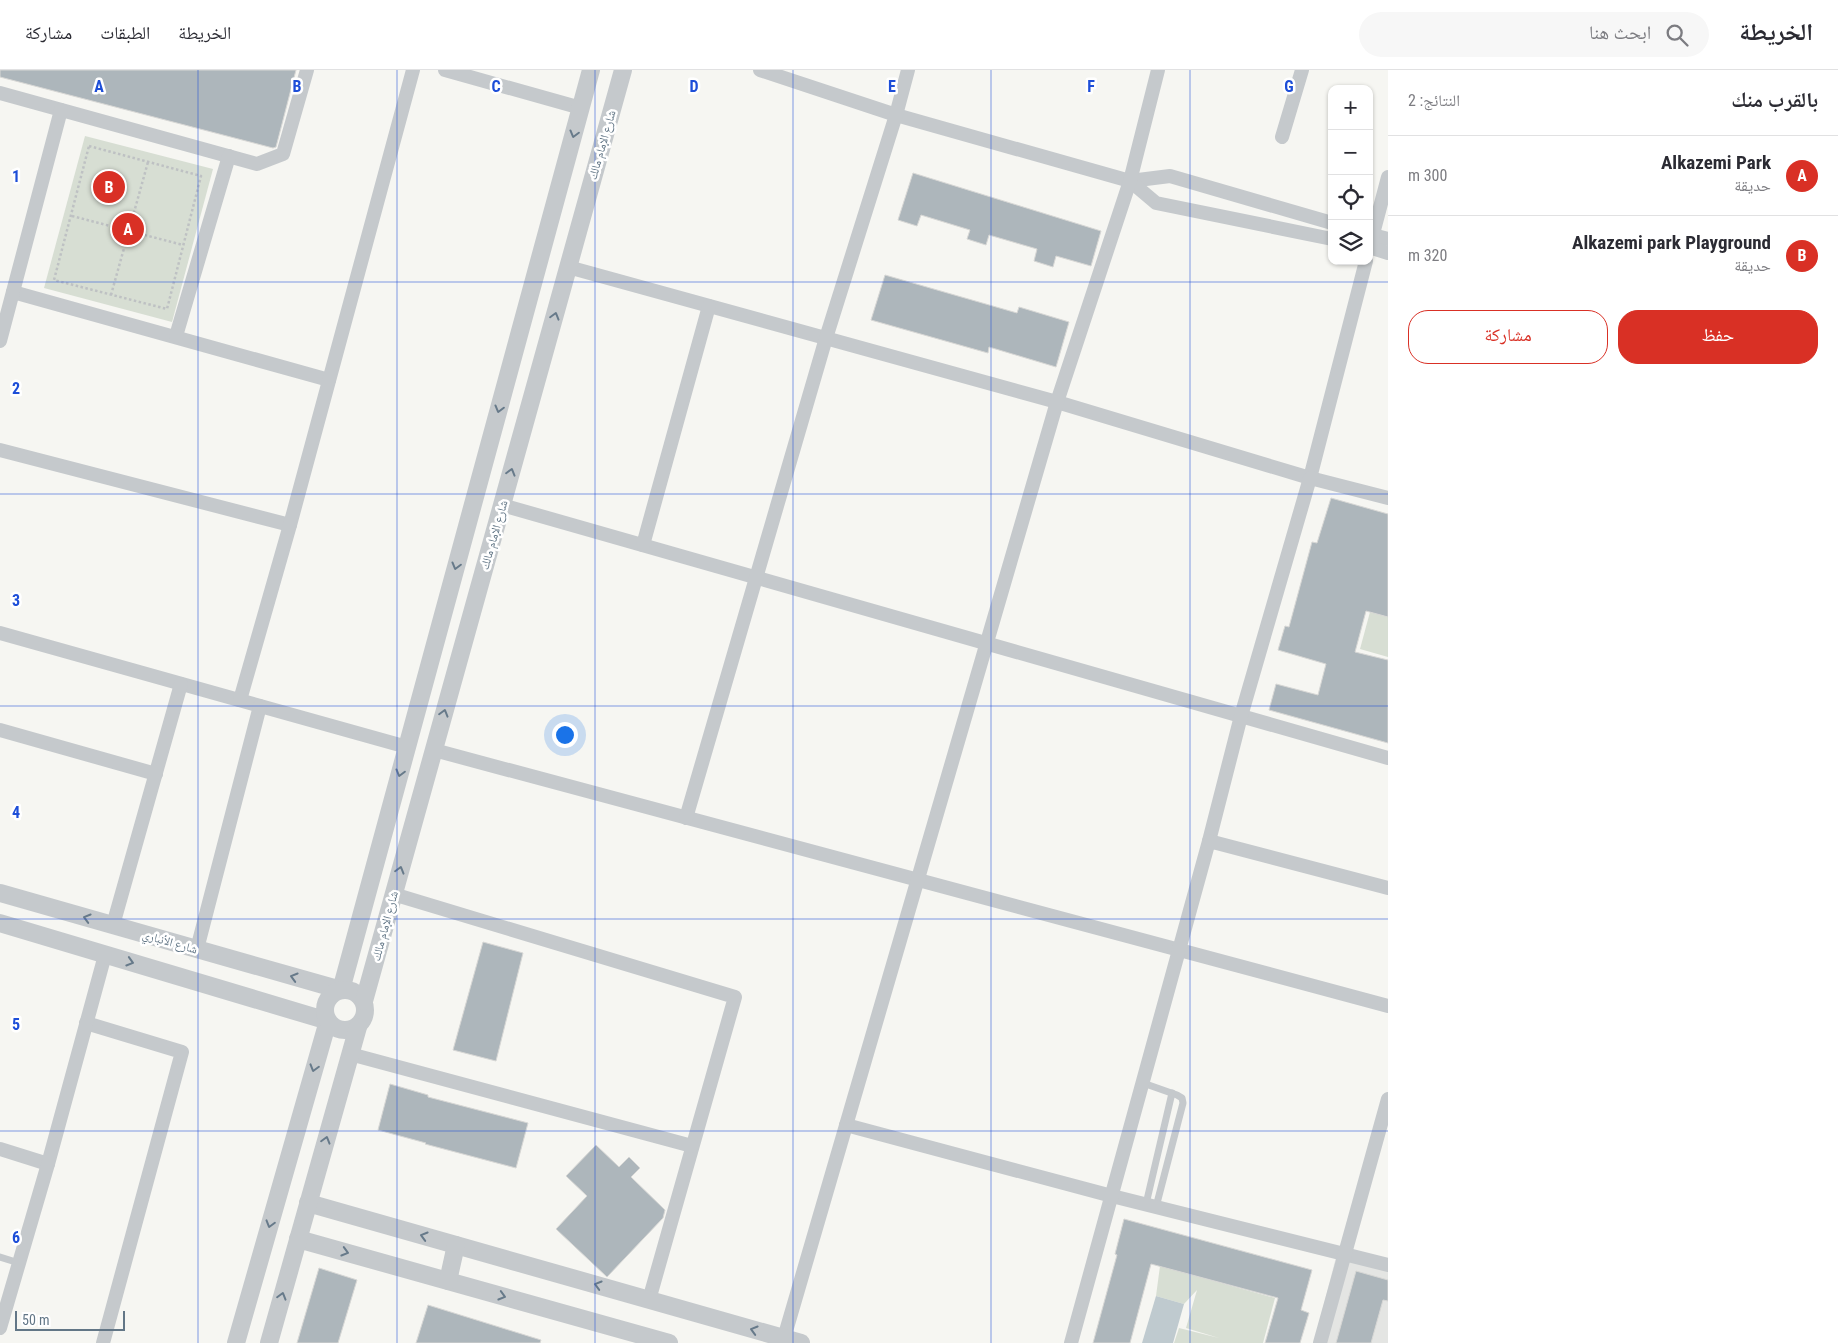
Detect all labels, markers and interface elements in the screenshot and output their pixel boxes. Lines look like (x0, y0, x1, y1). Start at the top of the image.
search box (1359, 12, 1709, 57)
text: الخريطة (1739, 18, 1813, 46)
text: ابحث هنا (1589, 21, 1651, 44)
icon: search (1663, 21, 1691, 49)
text: مشاركة (25, 22, 72, 43)
text: الطبقات (100, 22, 150, 43)
text: الخريطة (178, 22, 231, 43)
text: A (94, 77, 104, 96)
text: B (293, 77, 302, 96)
text: C (491, 77, 501, 96)
text: D (689, 77, 699, 96)
text: E (888, 77, 896, 96)
text: F (1087, 77, 1095, 96)
text: G (1284, 77, 1294, 96)
map controls (1328, 85, 1373, 265)
button: + (1328, 85, 1373, 130)
text: بالقرب منك (1731, 88, 1818, 112)
text: النتائج: 2 (1408, 91, 1460, 110)
street label: شارع الإمام مالك (585, 109, 620, 182)
one-way arrow (569, 129, 579, 137)
button: − (1328, 130, 1373, 175)
text: Alkazemi Park (1661, 151, 1771, 174)
text: 300 m (1408, 166, 1447, 185)
text: A (1797, 166, 1807, 185)
text: 1 (12, 167, 20, 186)
pin: B (93, 168, 125, 206)
button: locate (1328, 175, 1373, 220)
text: حديقة (1734, 176, 1771, 195)
pin: A (112, 210, 144, 248)
button: layers (1328, 220, 1373, 265)
text: Alkazemi park Playground (1572, 231, 1771, 254)
text: 320 m (1408, 246, 1447, 265)
text: B (1798, 246, 1807, 265)
text: حديقة (1734, 256, 1771, 275)
button: مشاركة (1408, 310, 1608, 364)
button: حفظ (1618, 310, 1818, 364)
one-way arrow (549, 311, 560, 320)
text: 2 (12, 379, 20, 398)
one-way arrow (494, 404, 505, 413)
one-way arrow (506, 469, 516, 477)
street label: شارع الإمام مالك (477, 499, 512, 572)
one-way arrow (451, 561, 462, 570)
text: 3 (12, 591, 20, 610)
one-way arrow (438, 709, 449, 717)
your location (552, 722, 578, 748)
one-way arrow (395, 769, 405, 777)
text: 4 (12, 803, 20, 822)
one-way arrow (395, 866, 405, 874)
street label: شارع الإمام مالك (369, 889, 402, 963)
one-way arrow (84, 913, 92, 923)
street label: شارع الأنباري (140, 927, 199, 959)
one-way arrow (126, 957, 134, 967)
one-way arrow (290, 972, 299, 982)
text: 5 (12, 1015, 20, 1034)
one-way arrow (310, 1063, 320, 1071)
one-way arrow (320, 1135, 331, 1144)
one-way arrow (265, 1219, 275, 1228)
text: 6 (12, 1228, 20, 1247)
one-way arrow (421, 1232, 429, 1242)
one-way arrow (341, 1246, 349, 1257)
one-way arrow (594, 1281, 602, 1291)
one-way arrow (497, 1290, 506, 1301)
one-way arrow (276, 1292, 287, 1301)
scale bar (15, 1308, 125, 1331)
text: 50 m (22, 1312, 50, 1328)
one-way arrow (750, 1325, 759, 1335)

